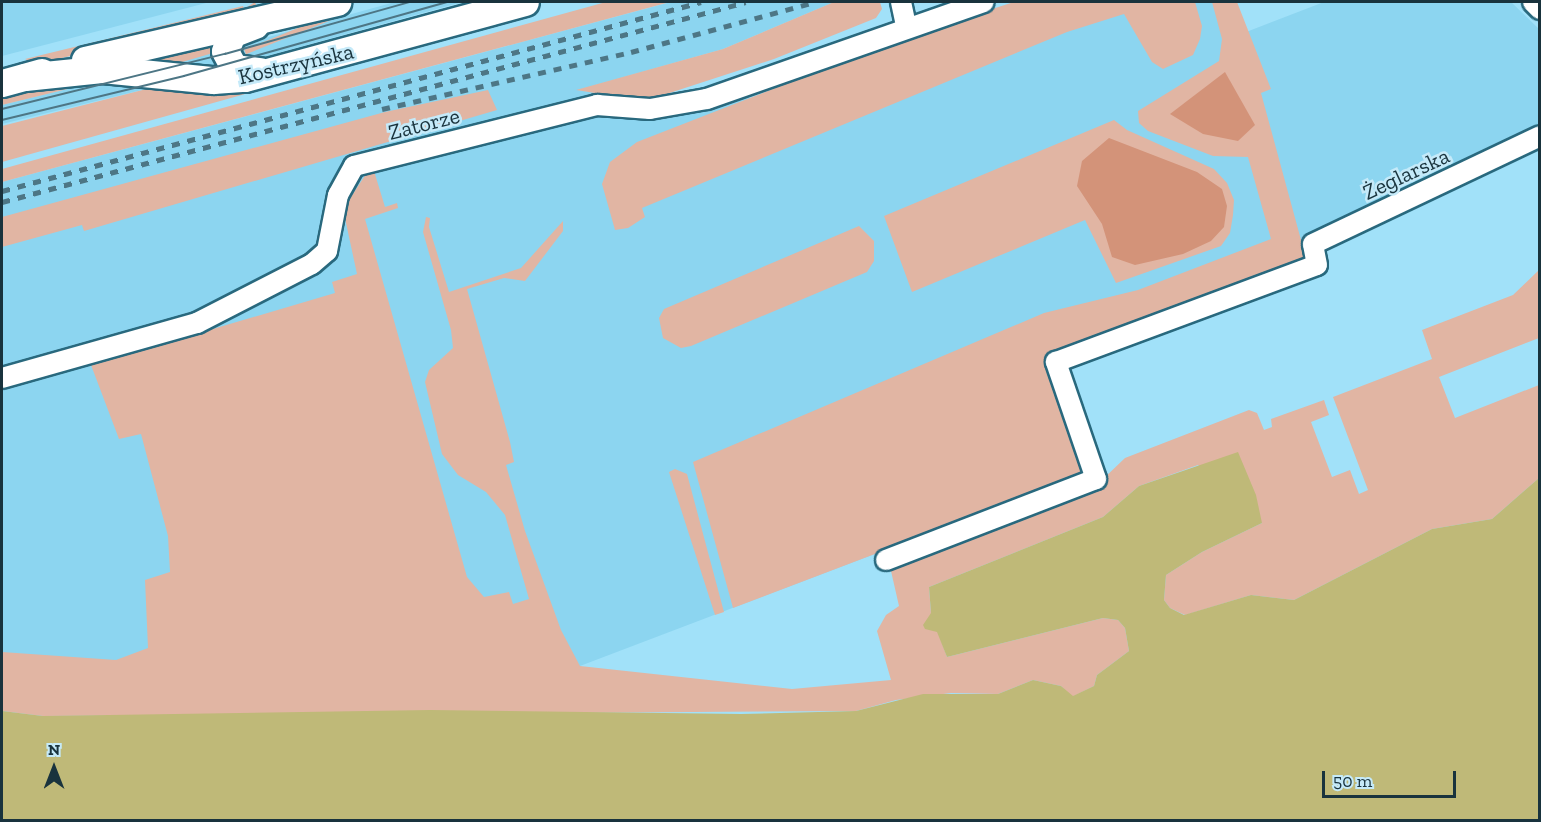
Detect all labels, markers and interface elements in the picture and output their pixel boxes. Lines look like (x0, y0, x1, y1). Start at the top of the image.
street label: Kostrzyńska (236, 38, 356, 90)
street label: Zatorze (386, 102, 462, 146)
street label: Żeglarska (1359, 142, 1453, 206)
north arrow (24, 738, 84, 798)
text: N (48, 740, 60, 759)
scale bar (1325, 759, 1458, 797)
text: 50 m (1333, 770, 1372, 792)

